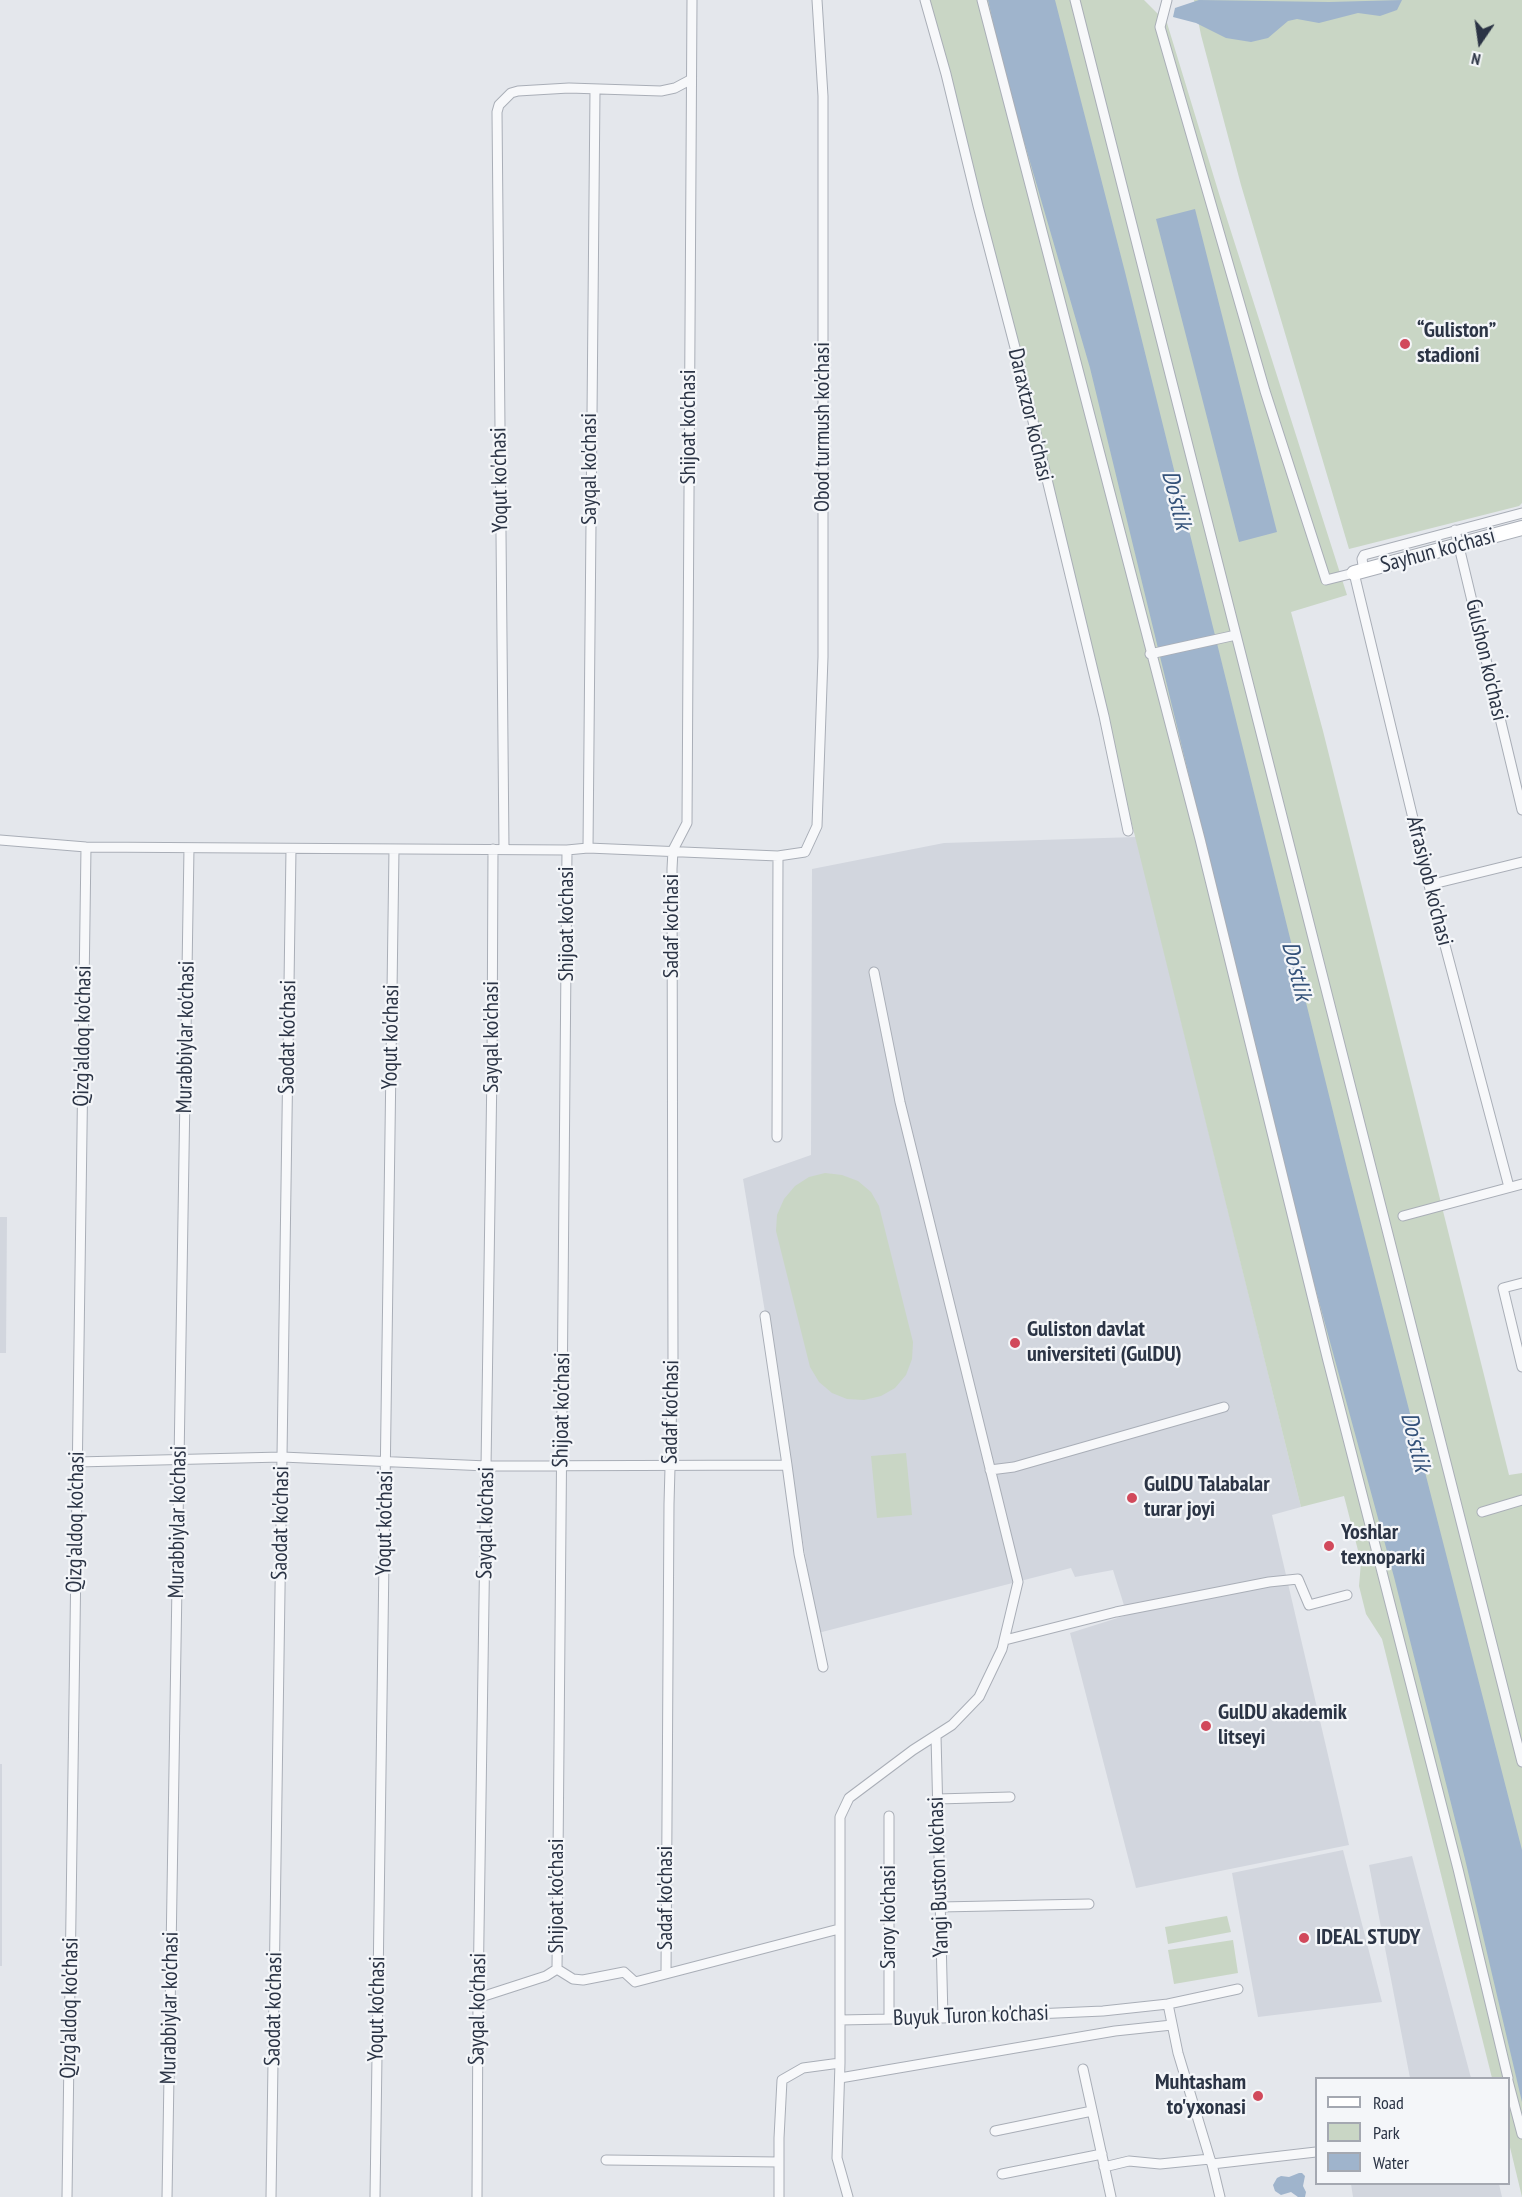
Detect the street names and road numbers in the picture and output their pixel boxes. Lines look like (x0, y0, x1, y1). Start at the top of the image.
street label: Obod turmush ko'chasi (810, 342, 836, 512)
street label: Daraxtzor ko'chasi (1002, 346, 1058, 484)
street label: Shijoat ko'chasi (676, 369, 702, 485)
street label: Sayqal ko'chasi (577, 413, 603, 525)
street label: Yoqut ko'chasi (486, 427, 514, 533)
street label: Sayhun ko'chasi (1378, 523, 1498, 579)
street label: Gulshon ko'chasi (1459, 597, 1513, 723)
street label: Afrasiyob ko'chasi (1400, 813, 1458, 949)
street label: Shijoat ko'chasi (554, 866, 580, 982)
street label: Sadaf ko'chasi (659, 874, 685, 978)
street label: Murabbiylar ko'chasi (171, 960, 201, 1114)
street label: Qizg'aldoq ko'chasi (69, 965, 97, 1107)
street label: Saodat ko'chasi (274, 980, 302, 1094)
street label: Sayqal ko'chasi (479, 981, 505, 1093)
street label: Yoqut ko'chasi (377, 984, 405, 1090)
street label: Shijoat ko'chasi (548, 1352, 576, 1468)
street label: Sadaf ko'chasi (657, 1360, 685, 1464)
street label: Murabbiylar ko'chasi (163, 1445, 193, 1599)
street label: Qizg'aldoq ko'chasi (62, 1451, 90, 1593)
street label: Saodat ko'chasi (267, 1466, 295, 1580)
street label: Sayqal ko'chasi (472, 1467, 500, 1579)
street label: Yoqut ko'chasi (371, 1470, 399, 1576)
street label: Yangi Buston ko'chasi (923, 1796, 955, 1958)
street label: Shijoat ko'chasi (544, 1838, 570, 1954)
street label: Sadaf ko'chasi (653, 1846, 679, 1950)
street label: Saroy ko'chasi (876, 1865, 902, 1969)
street label: Murabbiylar ko'chasi (155, 1931, 185, 2085)
street label: Qizg'aldoq ko'chasi (56, 1937, 84, 2079)
street label: Saodat ko'chasi (260, 1952, 288, 2066)
street label: Sayqal ko'chasi (464, 1953, 492, 2065)
street label: Yoqut ko'chasi (363, 1956, 391, 2062)
street label: Buyuk Turon ko'chasi (893, 2000, 1049, 2032)

